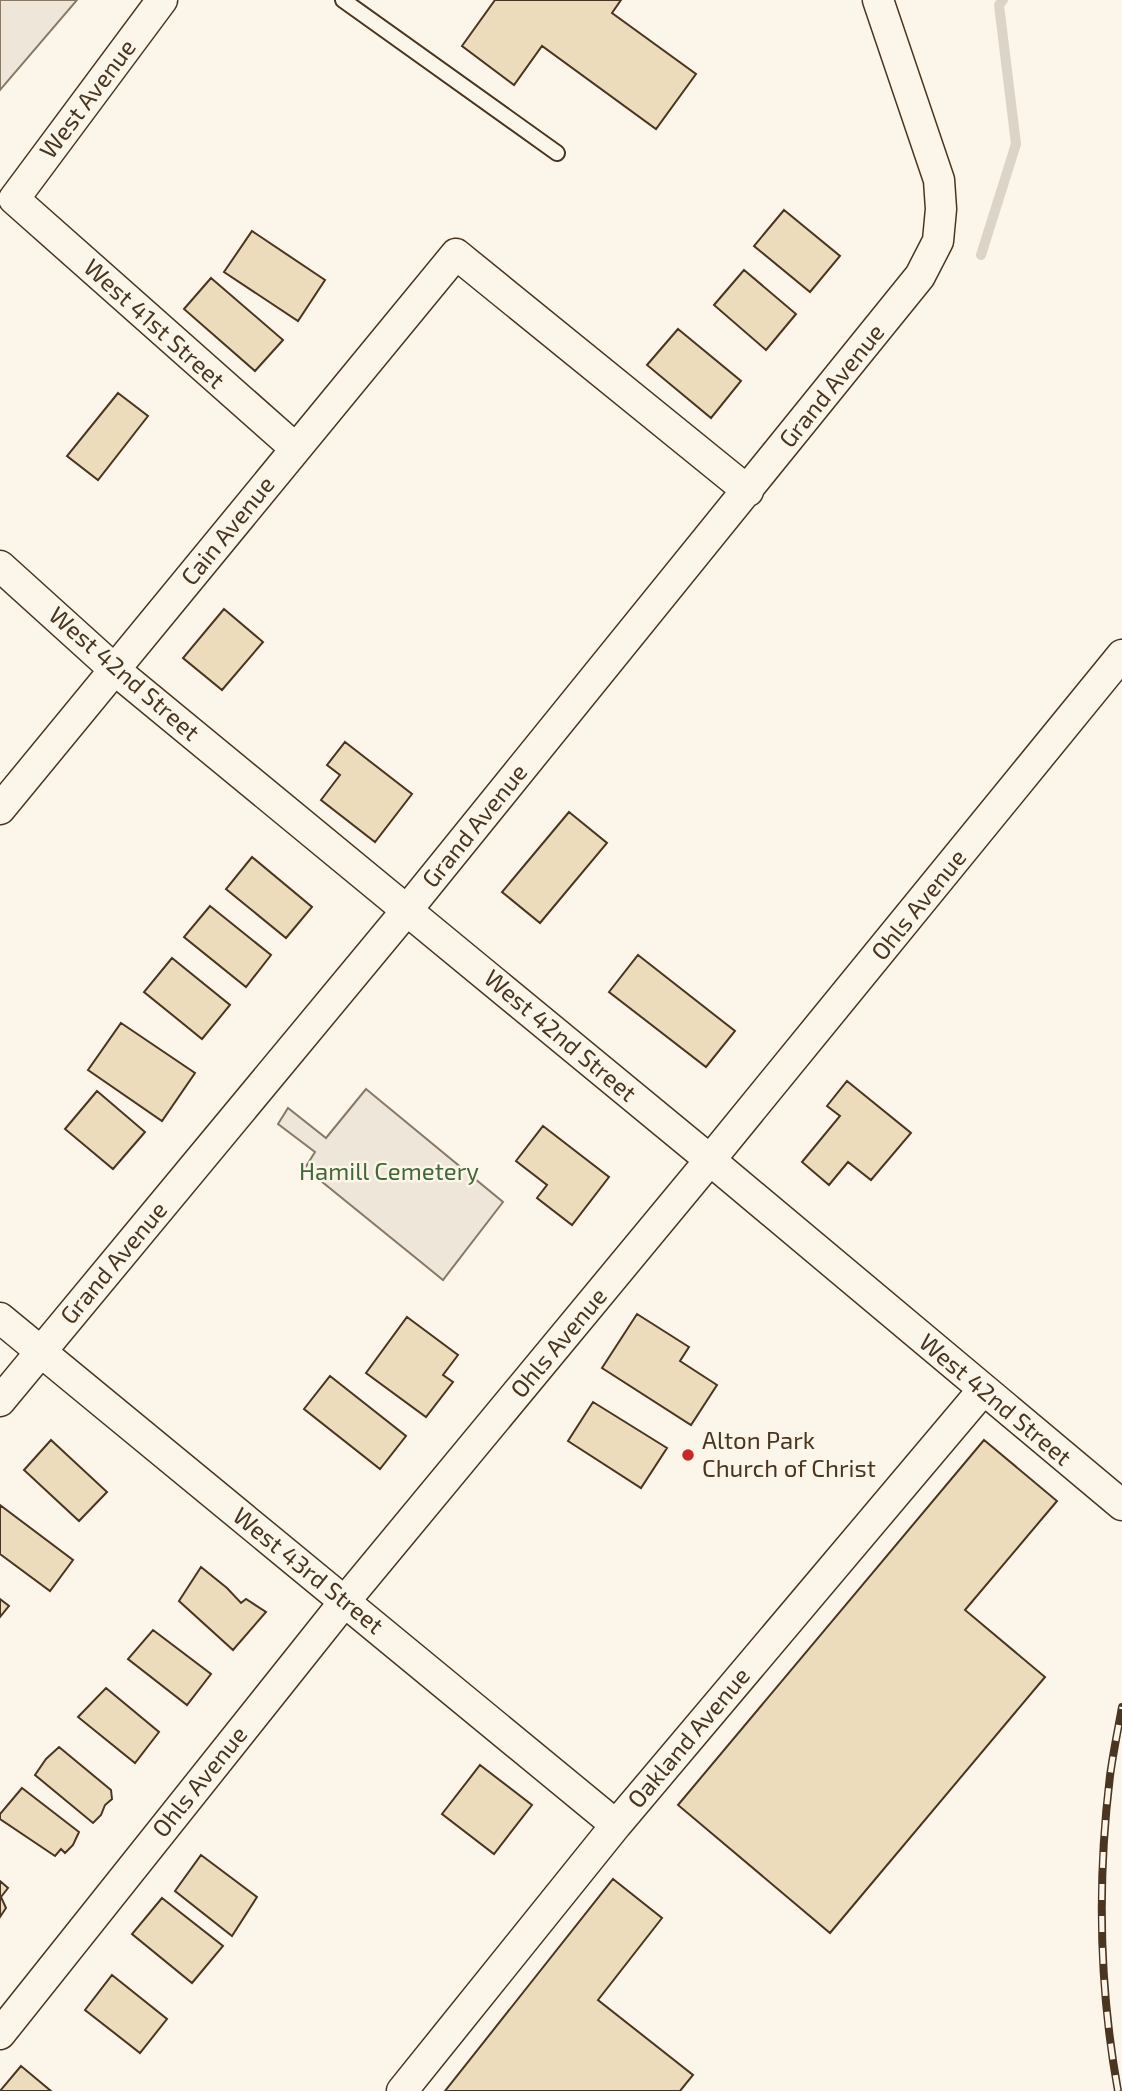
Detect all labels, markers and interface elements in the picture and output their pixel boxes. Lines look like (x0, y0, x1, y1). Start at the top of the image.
street label: West Avenue (33, 33, 141, 163)
street label: West 41st Street (79, 252, 231, 394)
street label: Grand Avenue (772, 317, 890, 453)
street label: Cain Avenue (174, 470, 280, 590)
street label: West 42nd Street (44, 600, 206, 746)
street label: Grand Avenue (415, 757, 533, 893)
street label: Ohls Avenue (864, 843, 971, 965)
street label: West 42nd Street (479, 963, 643, 1107)
park label: Hamill Cemetery (299, 1156, 479, 1185)
street label: Grand Avenue (53, 1195, 172, 1329)
street label: Ohls Avenue (504, 1281, 612, 1403)
street label: West 42nd Street (914, 1327, 1078, 1471)
place label: Alton Park Church of Christ (702, 1425, 876, 1482)
marker: Alton Park Church of Christ (680, 1447, 696, 1463)
street label: West 43rd Street (228, 1500, 390, 1639)
street label: Oakland Avenue (621, 1661, 755, 1813)
street label: Ohls Avenue (145, 1720, 252, 1842)

